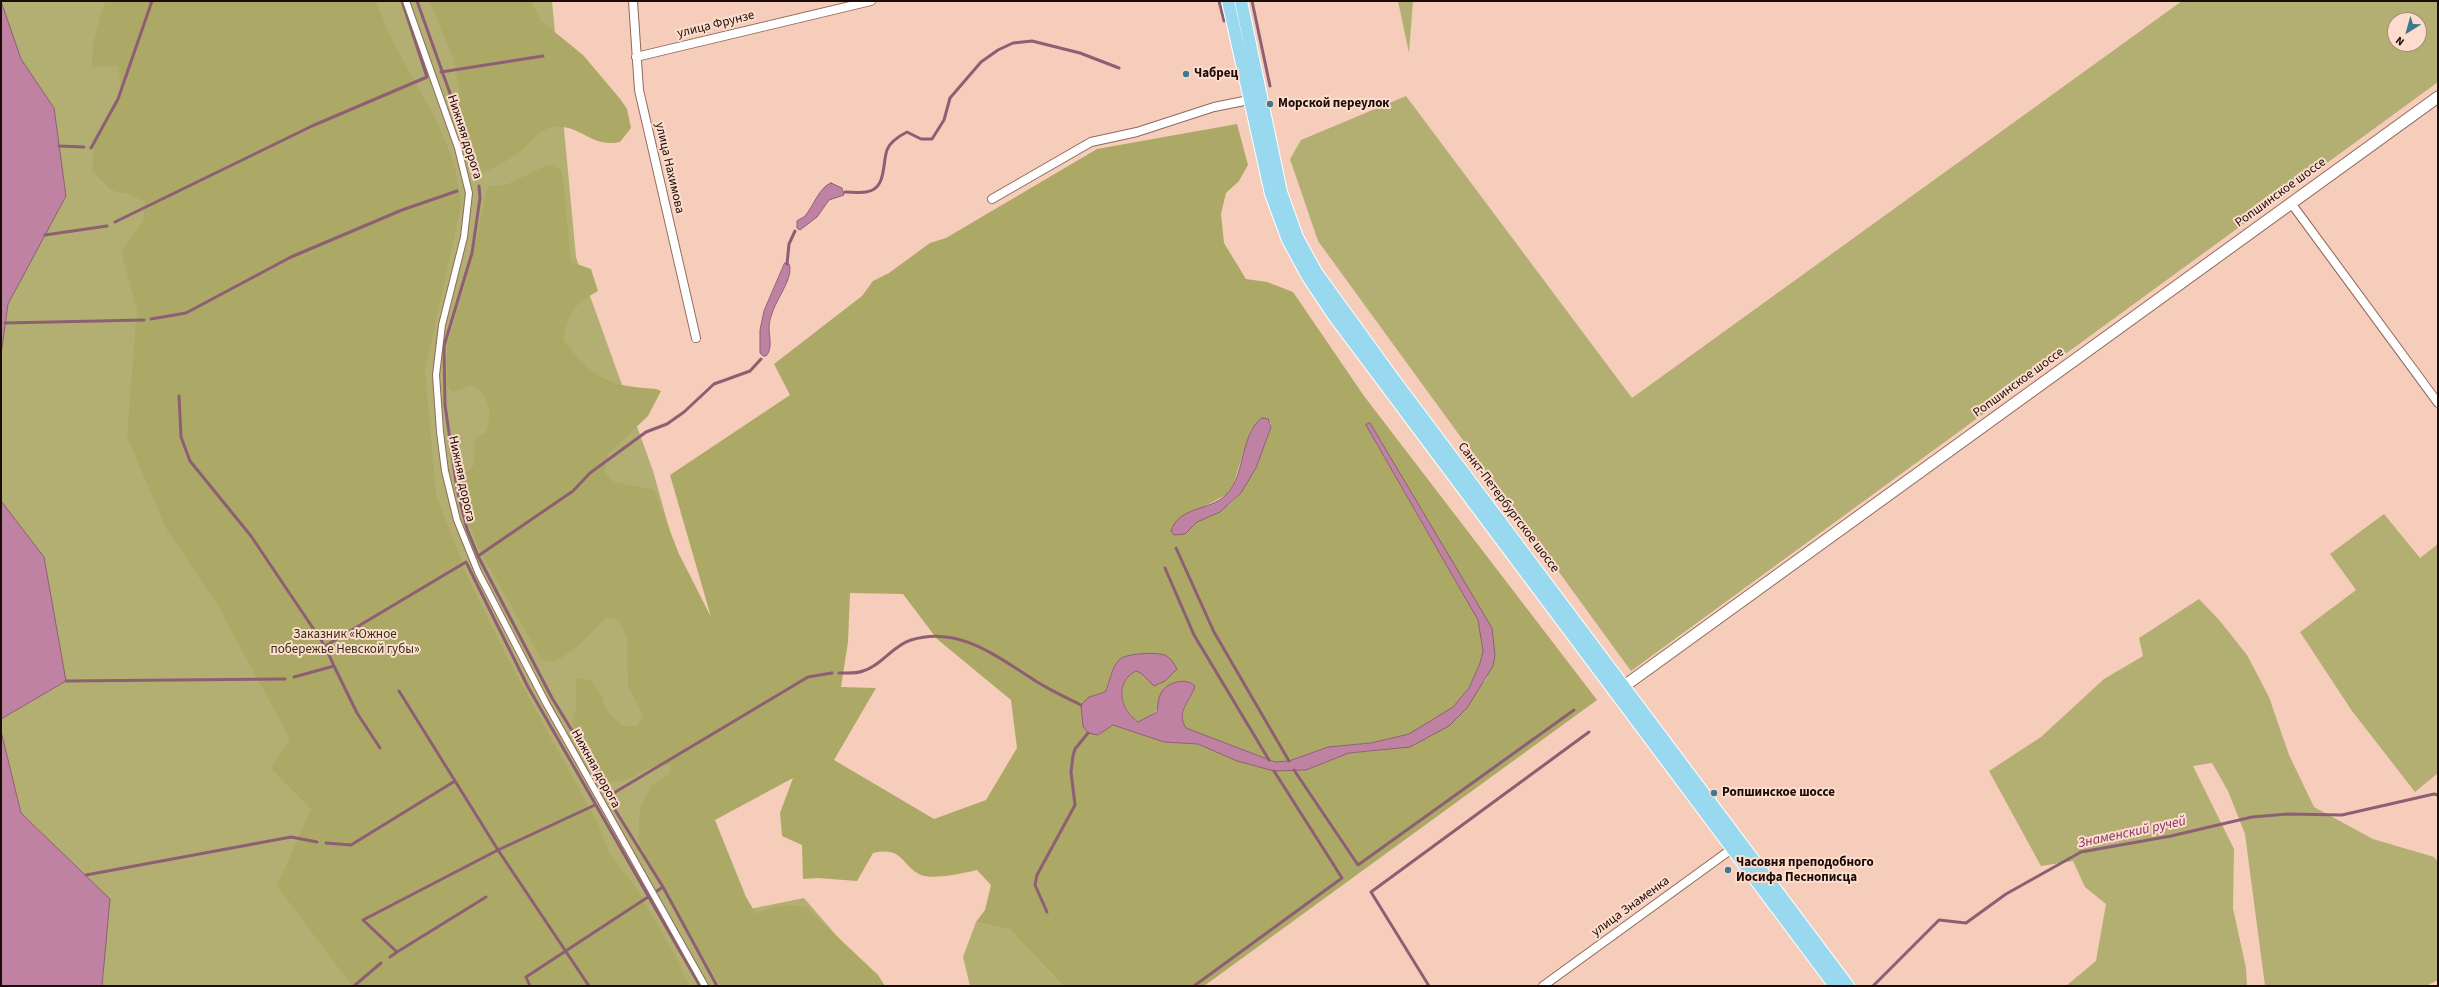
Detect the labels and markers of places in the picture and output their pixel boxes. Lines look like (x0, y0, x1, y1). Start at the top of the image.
place label: Чабрец (1194, 66, 1238, 82)
marker: Чабрец (1181, 69, 1191, 79)
place label: Морской переулок (1278, 96, 1389, 112)
marker: Морской переулок (1265, 99, 1275, 109)
place label: Ропшинское шоссе (1722, 785, 1835, 801)
marker: Ропшинское шоссе (1709, 788, 1719, 798)
place label: Часовня преподобного Иосифа Песнописца (1736, 855, 1874, 886)
marker: Часовня преподобного Иосифа Песнописца (1723, 865, 1733, 875)

